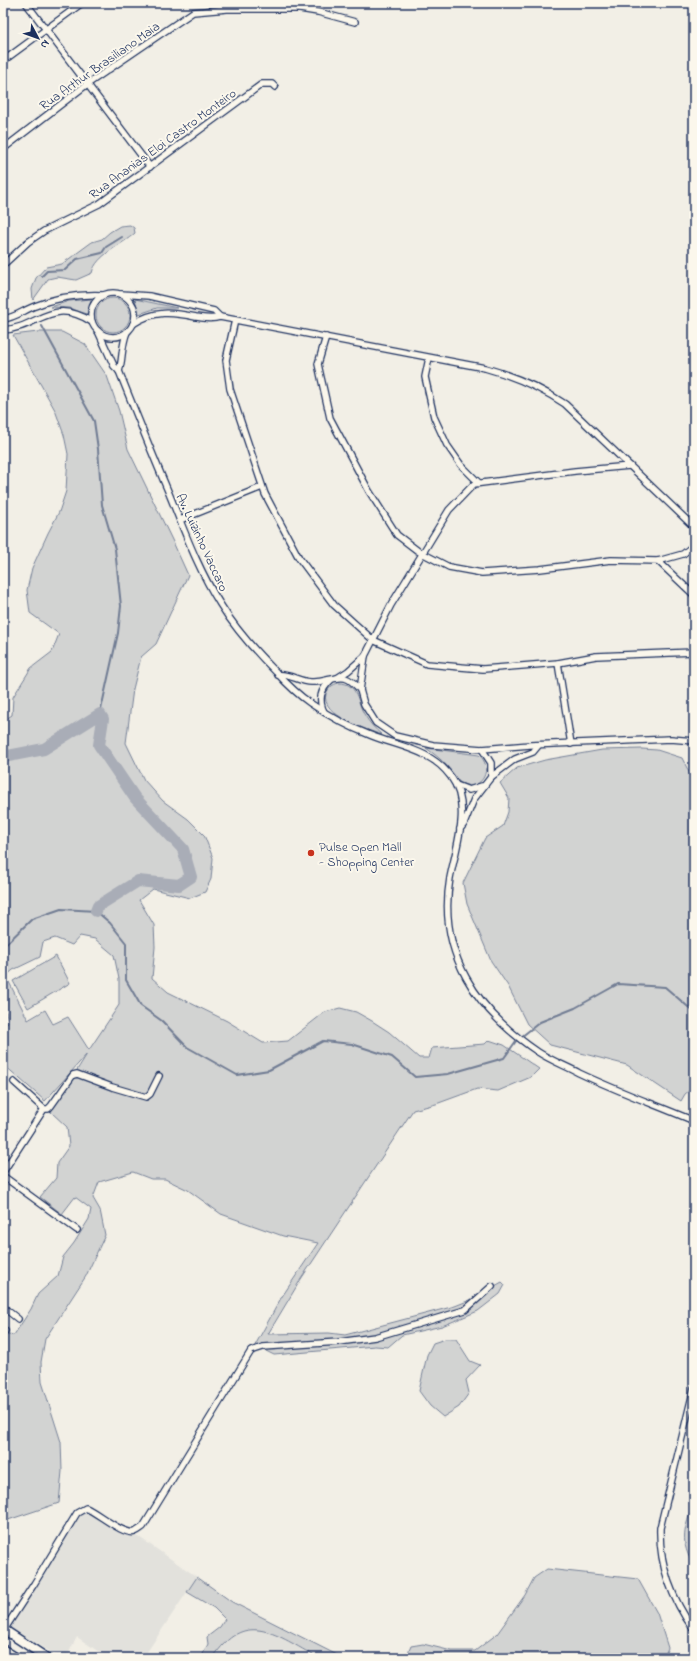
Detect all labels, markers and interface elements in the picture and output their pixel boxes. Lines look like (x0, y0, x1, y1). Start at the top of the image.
street label: Rua Arthur Brasiliano Maia (36, 17, 164, 115)
north arrow (18, 18, 58, 58)
text: N (36, 36, 53, 52)
street label: Rua Ananias Eloi Castro Monteiro (85, 84, 241, 204)
street label: Av. Luizinho Vaccaro (171, 490, 233, 595)
place label: Pulse Open Mall - Shopping Center (319, 838, 415, 873)
marker: Pulse Open Mall - Shopping Center (306, 848, 316, 858)

